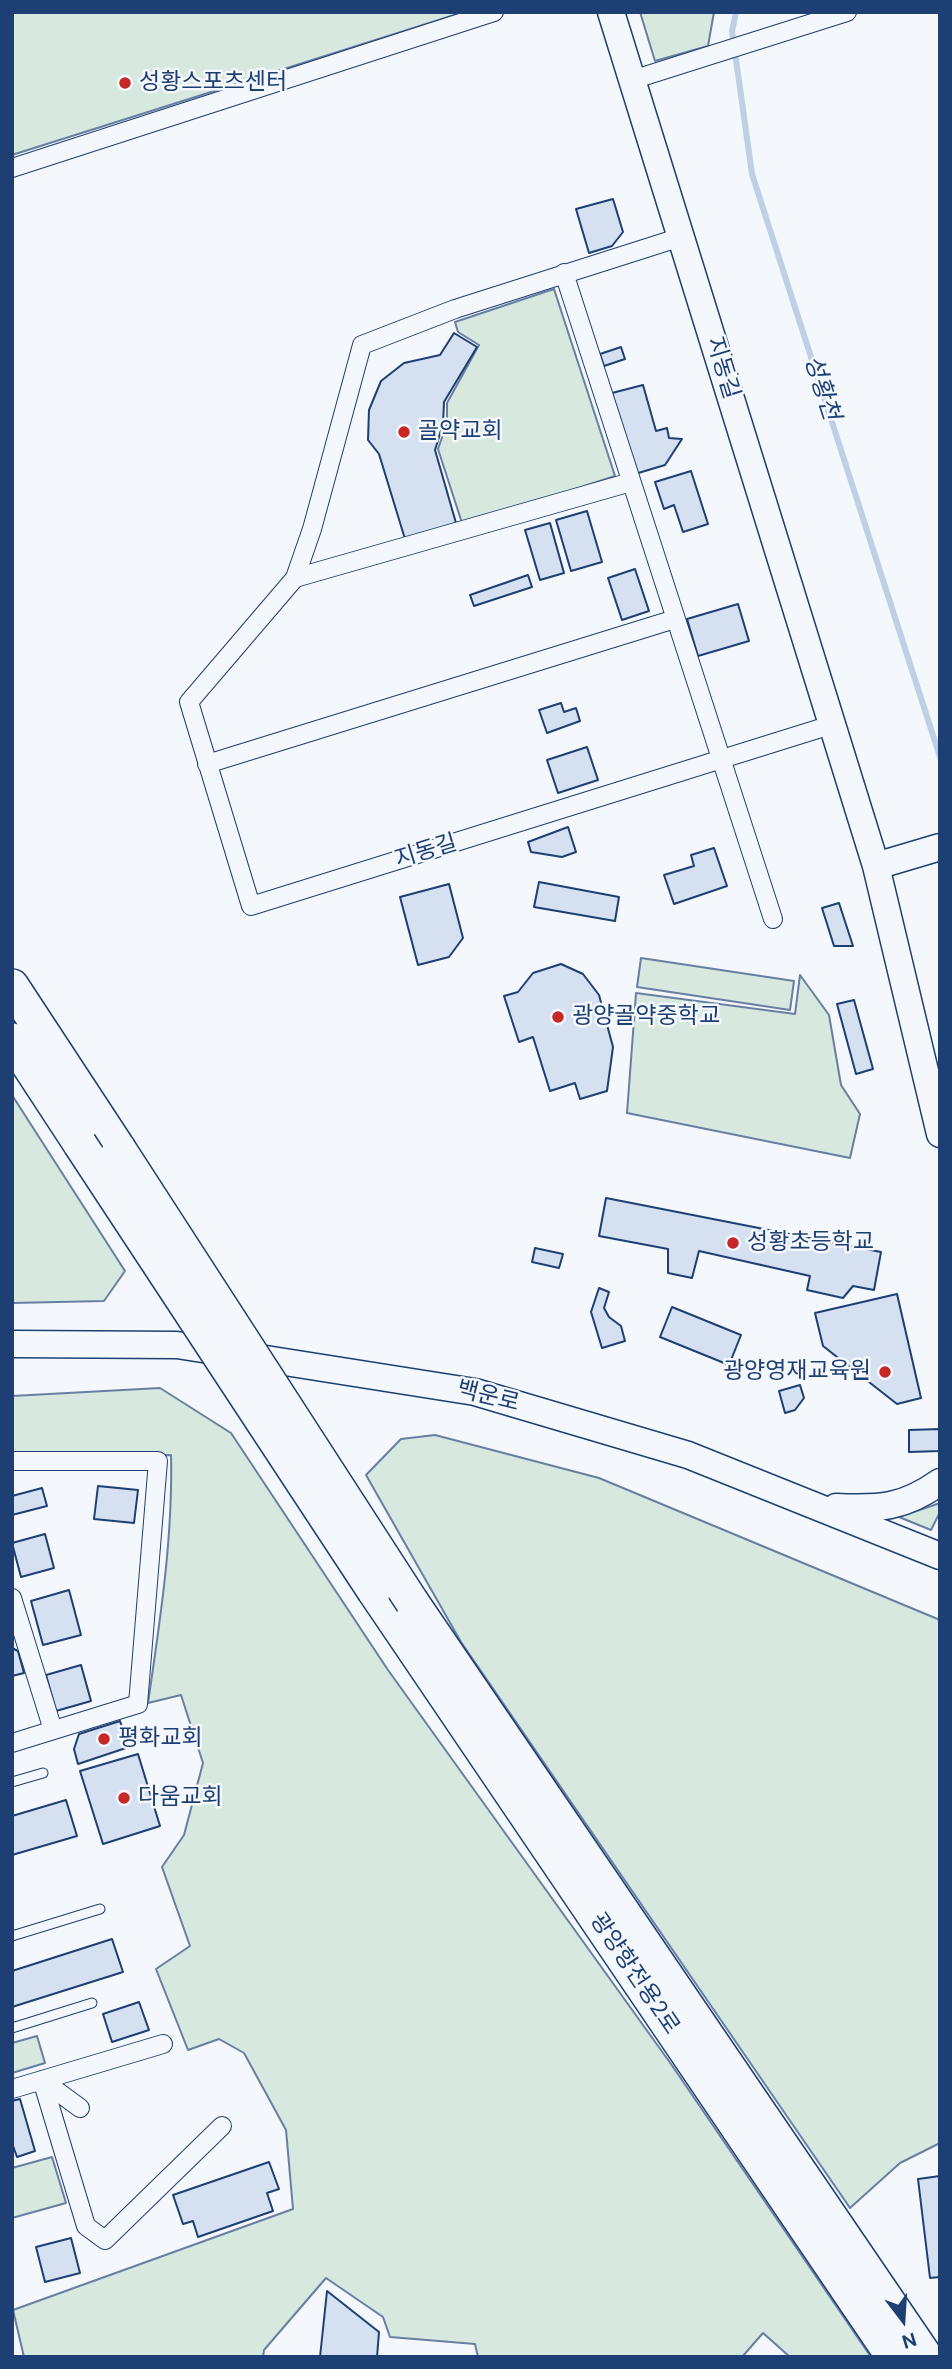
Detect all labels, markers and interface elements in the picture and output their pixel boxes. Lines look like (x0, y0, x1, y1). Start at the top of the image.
place label: 성황스포츠센터 (139, 69, 287, 97)
marker: 성황스포츠센터 (117, 75, 133, 91)
street label: 지동길 (700, 334, 744, 402)
water label: 성황천 (797, 352, 845, 424)
place label: 골약교회 (418, 418, 503, 446)
marker: 골약교회 (396, 424, 412, 440)
street label: 지동길 (392, 830, 460, 874)
place label: 광양골약중학교 (572, 1003, 720, 1031)
marker: 광양골약중학교 (550, 1009, 566, 1025)
place label: 성황초등학교 (747, 1229, 874, 1257)
marker: 성황초등학교 (725, 1235, 741, 1251)
place label: 광양영재교육원 (723, 1358, 871, 1386)
marker: 광양영재교육원 (877, 1364, 893, 1380)
street label: 백운로 (454, 1376, 522, 1418)
place label: 평화교회 (118, 1725, 203, 1753)
marker: 평화교회 (96, 1731, 112, 1747)
place label: 다움교회 (138, 1784, 223, 1812)
marker: 다움교회 (116, 1790, 132, 1806)
street label: 광양항전용2로 (583, 1908, 685, 2040)
north arrow (868, 2285, 938, 2355)
text: N (899, 2327, 920, 2355)

